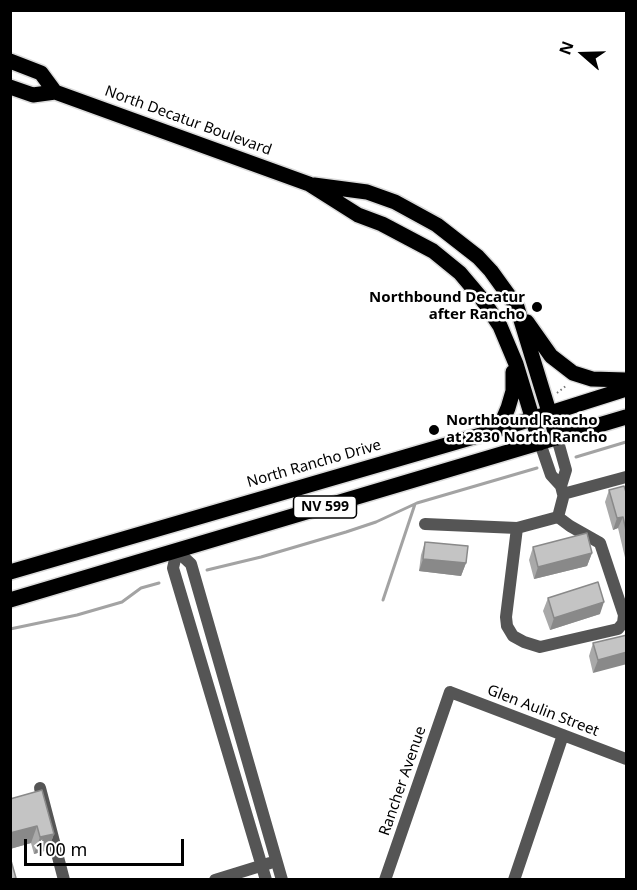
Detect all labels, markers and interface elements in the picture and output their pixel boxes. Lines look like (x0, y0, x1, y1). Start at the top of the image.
north arrow (553, 24, 613, 84)
text: N (554, 38, 579, 58)
street label: North Decatur Boulevard (102, 82, 274, 160)
place label: Northbound Decatur after Rancho (369, 289, 525, 324)
marker: Northbound Decatur after Rancho (530, 300, 544, 314)
place label: Northbound Rancho at 2830 North Rancho (446, 412, 607, 447)
marker: Northbound Rancho at 2830 North Rancho (427, 423, 441, 437)
street label: North Rancho Drive (245, 436, 383, 492)
road number: NV 599 (294, 496, 356, 518)
street label: Glen Aulin Street (485, 681, 601, 741)
street label: Rancher Avenue (376, 724, 430, 838)
scale bar (27, 827, 188, 865)
text: 100 m (35, 837, 87, 861)

